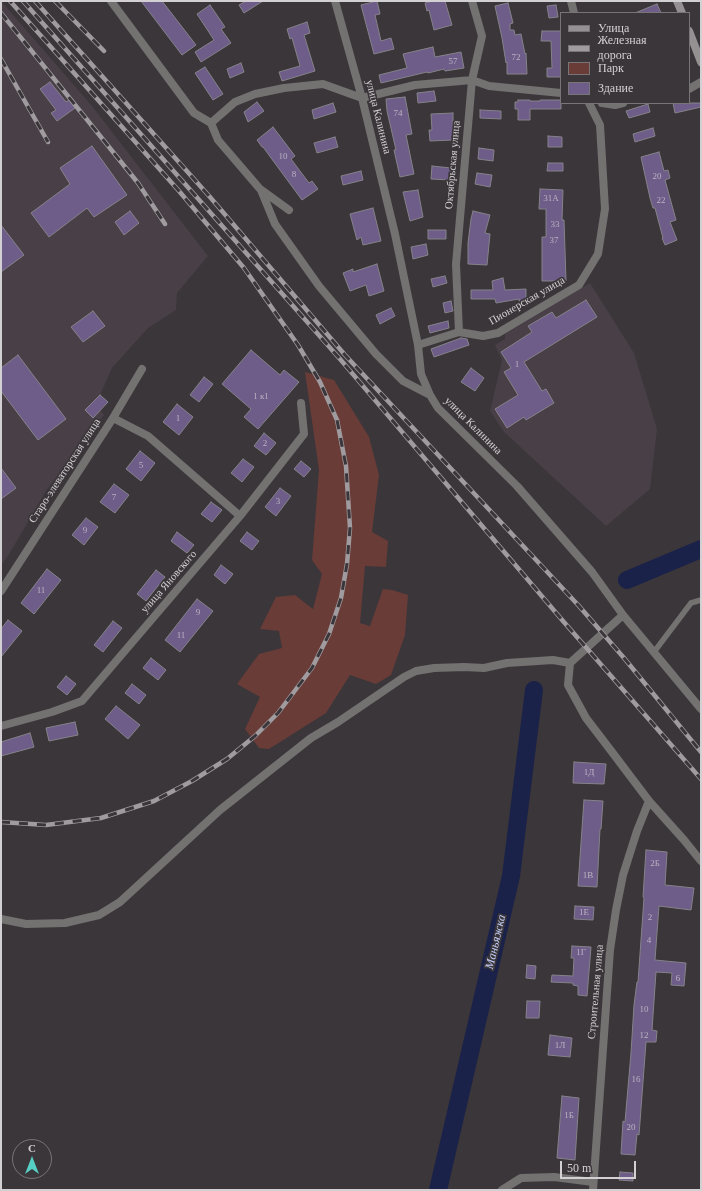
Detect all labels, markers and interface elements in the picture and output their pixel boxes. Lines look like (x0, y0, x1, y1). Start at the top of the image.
legend (560, 12, 690, 104)
text: Улица (598, 21, 629, 35)
text: Железная дорога (598, 33, 647, 62)
house number: 72 (512, 53, 520, 63)
house number: 57 (448, 57, 458, 67)
text: Парк (598, 61, 624, 75)
street label: улица Калинина (362, 79, 394, 155)
text: Здание (598, 81, 633, 95)
house number: 74 (394, 109, 402, 119)
street label: Октябрьская улица (443, 120, 463, 210)
house number: 10 (278, 152, 288, 162)
house number: 8 (292, 170, 296, 180)
house number: 20 (652, 172, 662, 182)
house number: 31А (543, 194, 559, 204)
house number: 22 (656, 196, 666, 206)
house number: 33 (550, 220, 560, 230)
house number: 37 (550, 236, 558, 246)
street label: Пионерская улица (487, 274, 567, 328)
house number: 1 (515, 360, 519, 370)
house number: 1 к1 (253, 392, 269, 402)
street label: улица Калинина (441, 394, 505, 458)
house number: 1 (176, 414, 180, 424)
street label: Старо-элеваторская улица (26, 416, 104, 526)
house number: 2 (263, 439, 267, 449)
house number: 5 (139, 461, 143, 471)
house number: 7 (112, 493, 116, 503)
house number: 3 (276, 497, 280, 507)
house number: 9 (83, 526, 87, 536)
street label: улица Яновского (138, 548, 200, 616)
house number: 11 (37, 586, 45, 596)
house number: 9 (196, 608, 200, 618)
house number: 11 (177, 631, 185, 641)
house number: 1Д (584, 768, 594, 778)
house number: 2Б (650, 859, 660, 869)
house number: 1В (583, 871, 593, 881)
house number: 1Е (579, 908, 589, 918)
water label: Маньяжка (483, 913, 509, 971)
house number: 2 (648, 913, 652, 923)
house number: 4 (647, 936, 651, 946)
street label: Строительная улица (585, 944, 607, 1040)
house number: 1Г (576, 948, 586, 958)
house number: 6 (676, 974, 680, 984)
house number: 10 (640, 1005, 648, 1015)
house number: 12 (640, 1031, 648, 1041)
house number: 1Л (555, 1041, 565, 1051)
house number: 16 (632, 1075, 640, 1085)
house number: 1Б (564, 1111, 574, 1121)
house number: 20 (626, 1123, 636, 1133)
north arrow (12, 1139, 52, 1179)
text: С (28, 1142, 36, 1154)
scale bar (562, 1153, 638, 1179)
text: 50 m (567, 1161, 591, 1175)

